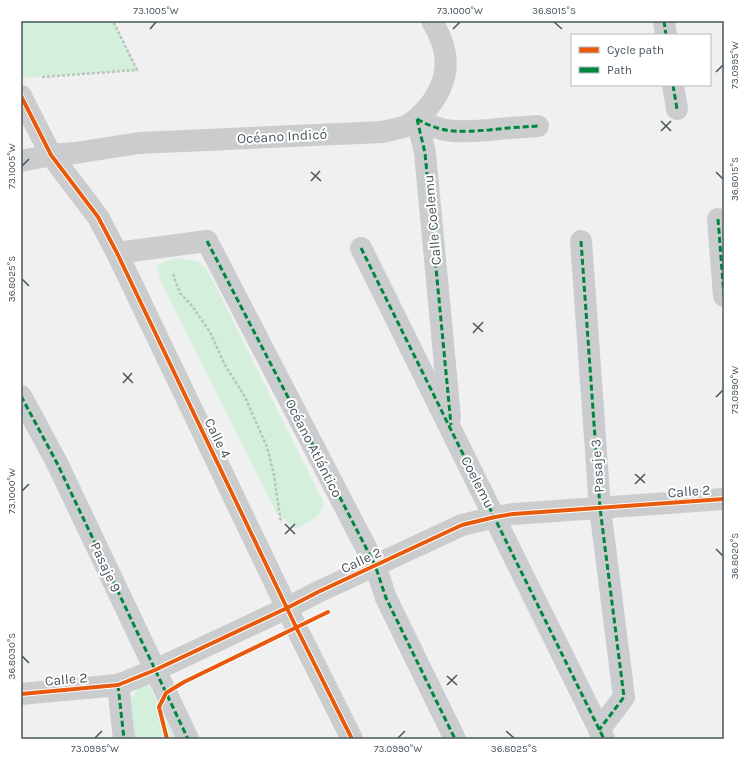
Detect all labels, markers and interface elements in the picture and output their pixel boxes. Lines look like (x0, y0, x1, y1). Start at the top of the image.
text: 73.1005°W (133, 5, 179, 17)
text: 73.1000°W (437, 5, 483, 17)
text: 36.8015°S (532, 5, 576, 17)
legend (571, 34, 711, 86)
text: 73.0995°W (729, 41, 741, 89)
text: Cycle path (607, 43, 664, 57)
text: Path (607, 63, 632, 77)
street label: Océano Indicó (236, 126, 328, 147)
text: 73.1005°W (6, 143, 18, 189)
text: 36.8015°S (729, 157, 741, 201)
street label: Calle Coelemu (420, 174, 445, 266)
text: 36.8025°S (6, 256, 18, 302)
text: 73.0990°W (729, 366, 741, 414)
street label: Océano Atlántico (281, 396, 346, 500)
street label: Calle 4 (201, 415, 235, 461)
street label: Pasaje 3 (587, 439, 608, 493)
street label: Coelemu (457, 453, 498, 511)
text: 73.1000°W (6, 468, 18, 514)
street label: Calle 2 (667, 482, 711, 501)
text: 36.8020°S (729, 533, 741, 579)
street label: Pasaje 9 (87, 539, 125, 595)
street label: Calle 2 (338, 544, 384, 577)
text: 36.8030°S (6, 633, 18, 679)
street label: Calle 2 (44, 669, 88, 690)
text: 73.0995°W (71, 743, 119, 755)
text: 73.0990°W (374, 743, 422, 755)
text: 36.8025°S (491, 743, 537, 755)

